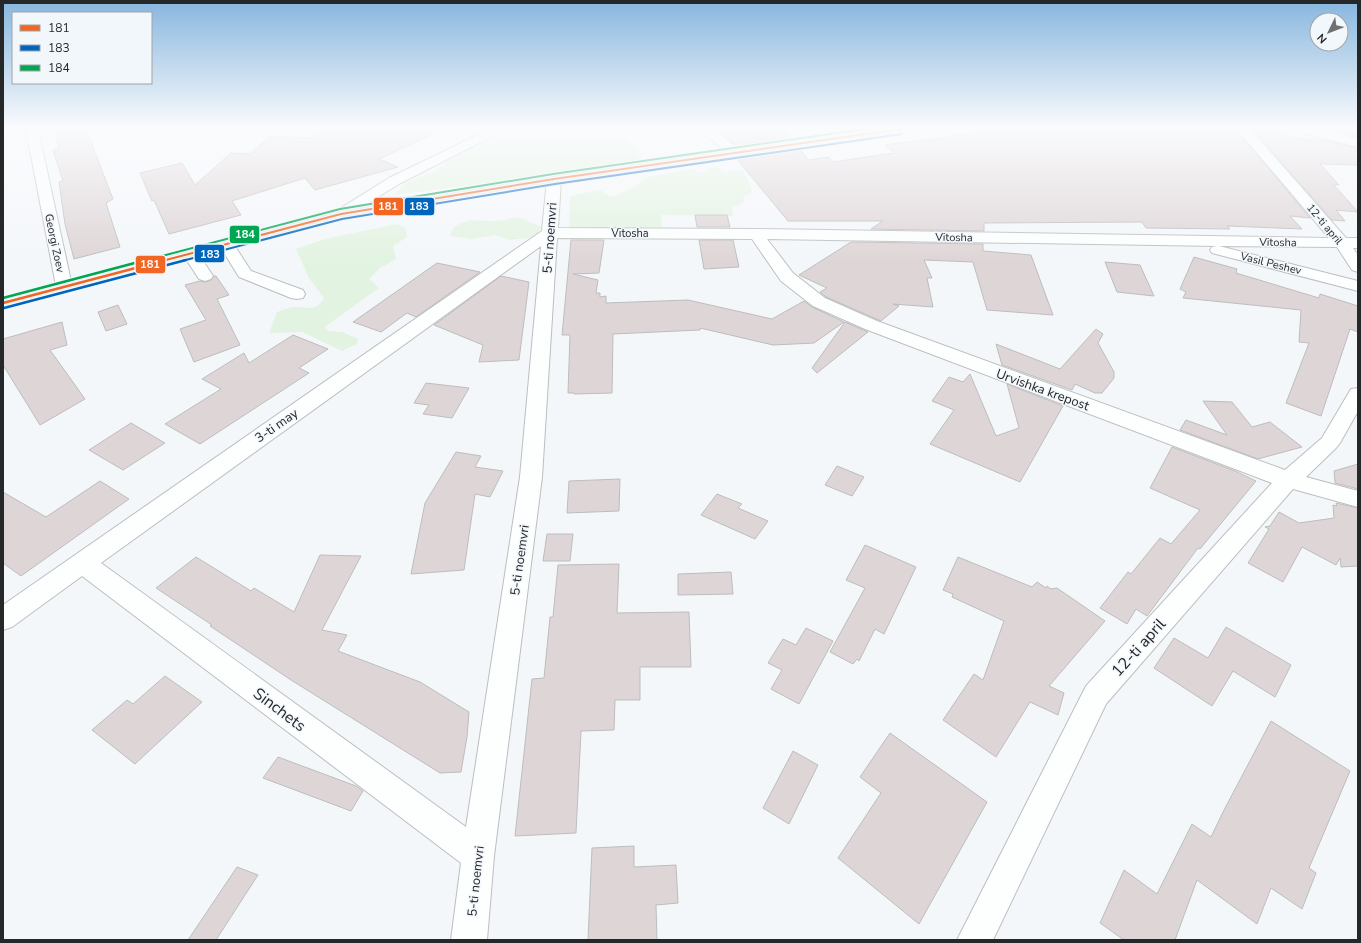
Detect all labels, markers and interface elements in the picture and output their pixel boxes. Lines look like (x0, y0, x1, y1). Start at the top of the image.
legend (12, 12, 152, 84)
north arrow (1309, 12, 1349, 52)
text: 181 (48, 20, 70, 36)
text: N (1314, 30, 1330, 47)
text: 183 (48, 40, 70, 56)
text: 184 (48, 60, 70, 76)
line badge: 181 (373, 197, 404, 216)
line badge: 183 (404, 197, 435, 216)
text: 181 (378, 199, 398, 214)
text: 183 (409, 199, 429, 214)
street label: 12-ti april (1303, 201, 1347, 249)
street label: 5-ti noemvri (539, 202, 561, 274)
street label: Georgi Zoev (41, 212, 68, 274)
line badge: 184 (229, 225, 260, 244)
street label: Vitosha (610, 226, 649, 241)
text: 184 (235, 227, 255, 242)
street label: Vitosha (934, 230, 973, 245)
street label: Vitosha (1258, 235, 1297, 250)
line badge: 183 (194, 244, 225, 263)
text: 183 (200, 247, 220, 262)
street label: Vasil Peshev (1238, 248, 1303, 278)
line badge: 181 (135, 255, 166, 274)
text: 181 (140, 257, 160, 272)
street label: Urvishka krepost (994, 365, 1092, 415)
street label: 3-ti may (251, 404, 302, 447)
street label: 5-ti noemvri (506, 524, 534, 597)
street label: 12-ti april (1107, 614, 1171, 682)
street label: Sinchets (248, 683, 310, 737)
street label: 5-ti noemvri (463, 845, 489, 917)

